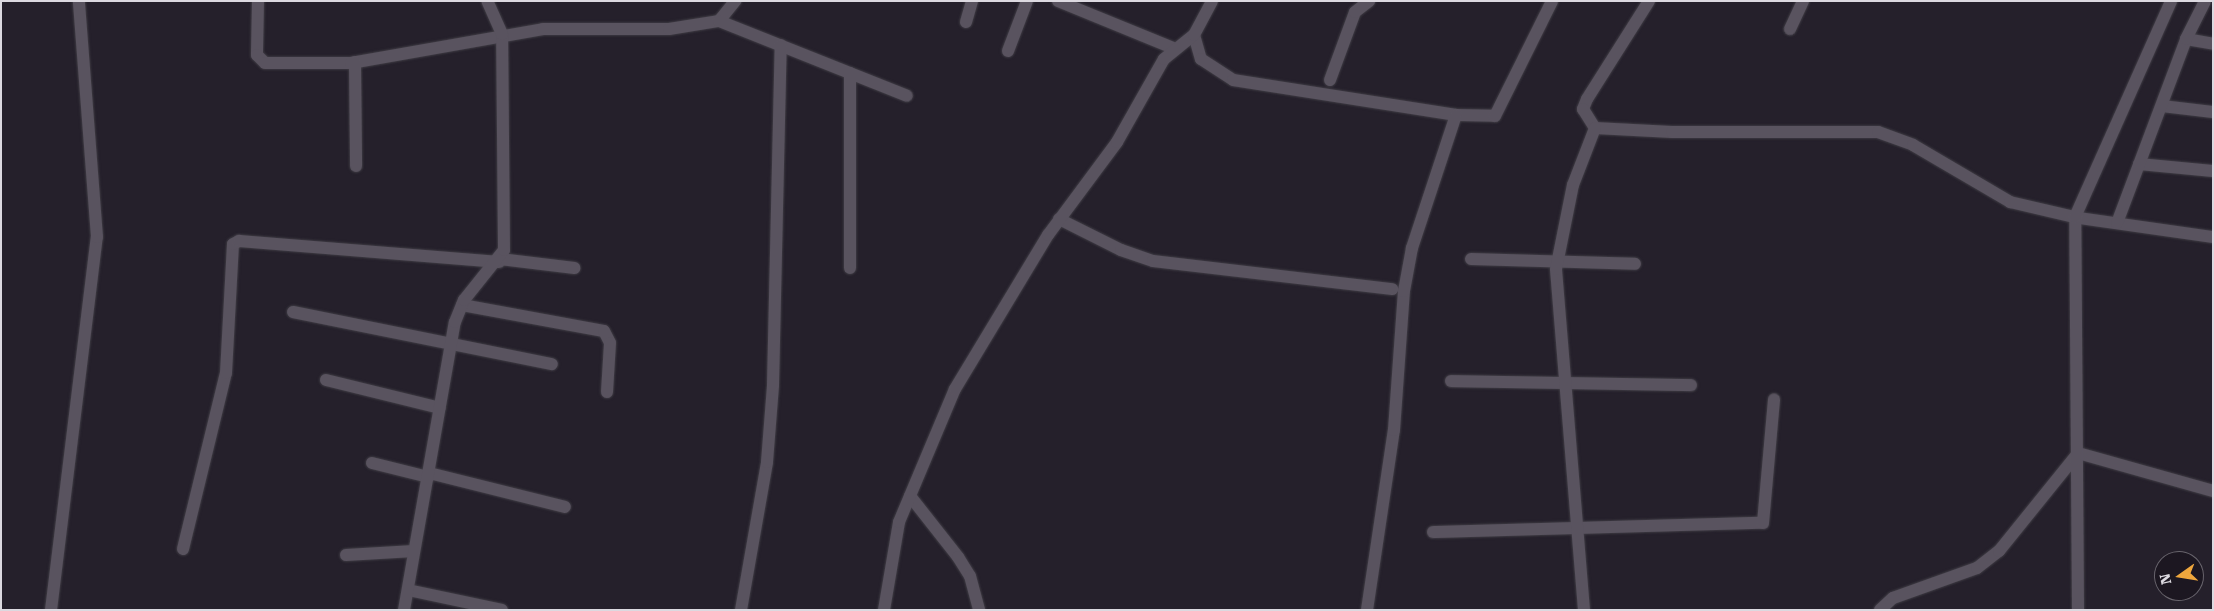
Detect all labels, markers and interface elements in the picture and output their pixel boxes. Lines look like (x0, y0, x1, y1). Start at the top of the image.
north arrow (2154, 551, 2204, 601)
text: N (2156, 572, 2174, 586)

